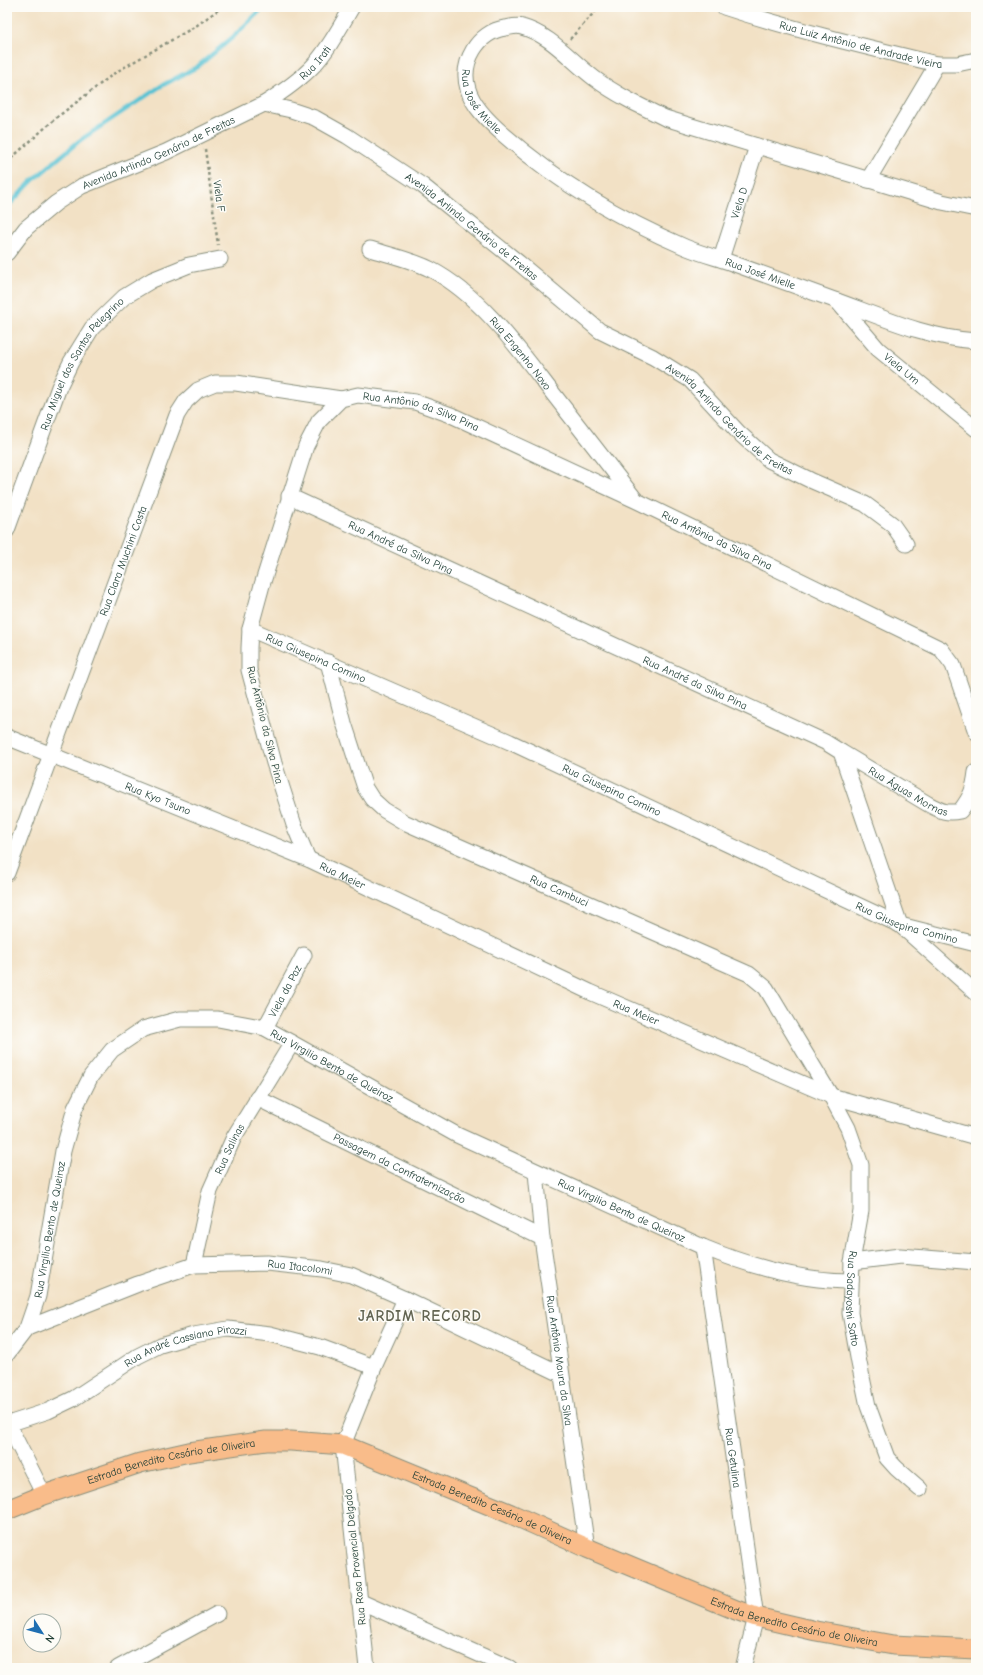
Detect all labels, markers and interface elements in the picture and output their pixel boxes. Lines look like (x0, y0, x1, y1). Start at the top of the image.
street label: Rua Luiz Antônio de Andrade Vieira (778, 18, 942, 70)
street label: Rua Irati (297, 43, 334, 82)
street label: Rua José Mielle (459, 69, 505, 137)
street label: Avenida Arlindo Genário de Freitas (80, 113, 237, 192)
street label: Avenida Arlindo Genário de Freitas (403, 170, 541, 283)
street label: Viela F (210, 179, 228, 213)
street label: Viela D (728, 185, 750, 220)
street label: Rua José Mielle (724, 255, 798, 292)
street label: Rua Miguel dos Santos Pelegrino (37, 294, 126, 432)
street label: Rua Engenho Novo (487, 314, 554, 393)
street label: Viela Um (881, 350, 922, 387)
street label: Avenida Arlindo Genário de Freitas (664, 360, 796, 477)
street label: Rua Antônio da Silva Pina (362, 389, 481, 434)
street label: Rua Clara Muchini Costa (97, 504, 149, 618)
street label: Rua Antônio da Silva Pina (660, 508, 774, 572)
street label: Rua André da Silva Pina (346, 518, 455, 577)
street label: Rua Giusepina Comino (264, 630, 368, 685)
street label: Rua André da Silva Pina (641, 653, 750, 712)
street label: Rua Antônio da Silva Pina (244, 665, 286, 785)
street label: Rua Giusepina Comino (560, 761, 663, 819)
street label: Rua Águas Mornas (866, 764, 949, 819)
street label: Rua Kyo Tsuno (123, 779, 193, 817)
street label: Rua Meier (318, 859, 368, 892)
street label: Rua Cambuci (528, 872, 591, 909)
street label: Rua Giusepina Comino (854, 899, 959, 946)
street label: Viela da Paz (266, 963, 304, 1019)
street label: Rua Meier (611, 996, 662, 1028)
street label: Rua Virgilio Bento de Queiroz (268, 1026, 396, 1105)
street label: Rua Salinas (212, 1121, 247, 1176)
street label: Passagem da Confraternização (332, 1130, 468, 1206)
street label: Rua Virgilio Bento de Queiroz (31, 1160, 68, 1299)
street label: Rua Virgilio Bento de Queiroz (556, 1175, 688, 1245)
street label: Rua Sadayoshi Satto (843, 1250, 862, 1347)
street label: Rua Itacolomi (267, 1257, 334, 1278)
street label: Rua Antônio Moura da Silva (544, 1295, 576, 1426)
district label: JARDIM RECORD (358, 1307, 482, 1325)
street label: Rua André Cassiano Pirozzi (122, 1322, 248, 1370)
street label: Rua Getulina (722, 1427, 744, 1489)
street label: Estrada Benedito Cesário de Oliveira (86, 1436, 256, 1487)
street label: Estrada Benedito Cesário de Oliveira (410, 1468, 574, 1547)
street label: Rua Rosa Provencial Delgado (341, 1488, 369, 1626)
street label: Estrada Benedito Cesário de Oliveira (709, 1594, 879, 1649)
north arrow (22, 1613, 62, 1653)
text: N (42, 1632, 57, 1645)

